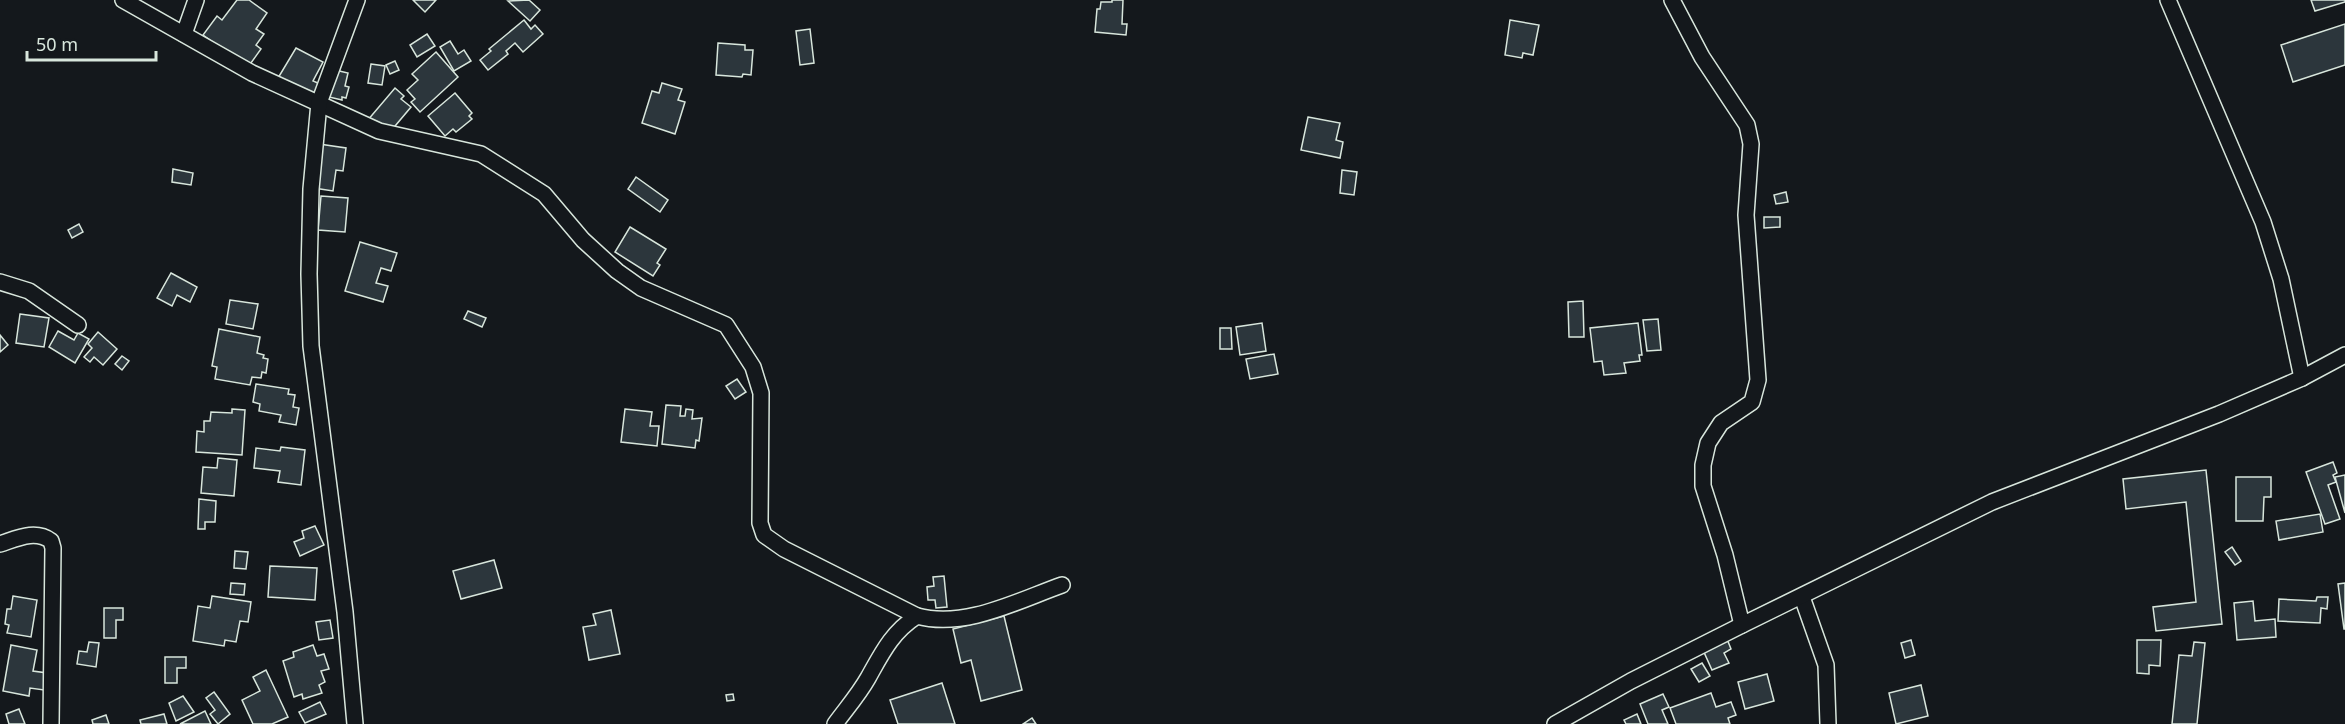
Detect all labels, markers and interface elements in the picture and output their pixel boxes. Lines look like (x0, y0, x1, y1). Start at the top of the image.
scale bar (27, 24, 156, 62)
text: 50 m (36, 32, 78, 56)

